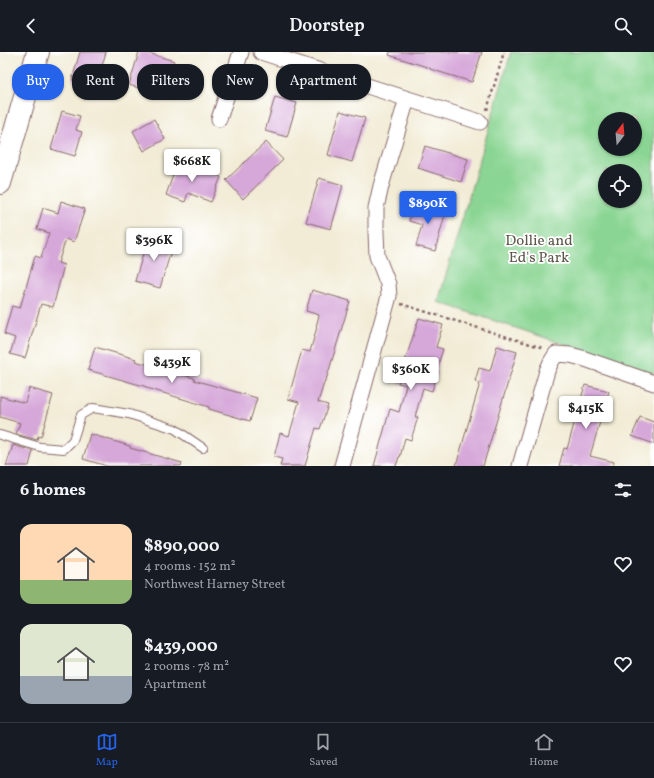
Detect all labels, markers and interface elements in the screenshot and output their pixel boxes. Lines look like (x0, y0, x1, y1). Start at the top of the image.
text: Doorstep (289, 14, 365, 39)
icon: back (20, 15, 42, 37)
icon: search (612, 15, 634, 37)
chip: Buy (12, 64, 64, 100)
chip: Rent (72, 64, 129, 100)
chip: Filters (137, 64, 204, 100)
chip: New (212, 64, 268, 100)
chip: Apartment (276, 64, 371, 100)
north arrow (598, 112, 642, 156)
map controls (598, 112, 642, 208)
pin: $668K (164, 149, 220, 183)
text: $668K (173, 153, 211, 171)
button: locate (598, 164, 642, 208)
pin: $890K (400, 191, 456, 225)
text: $890K (408, 195, 448, 213)
pin: $396K (126, 228, 182, 262)
park label: Dollie and Ed's Park (505, 231, 573, 269)
text: $396K (135, 232, 173, 250)
pin: $439K (144, 350, 200, 384)
text: $439K (153, 354, 191, 372)
pin: $360K (383, 357, 439, 391)
text: $360K (392, 361, 430, 379)
pin: $415K (558, 396, 614, 430)
text: $415K (568, 400, 604, 418)
text: 6 homes (20, 479, 86, 502)
icon: filters (612, 479, 634, 501)
text: $890,000 (144, 535, 219, 558)
icon: home (52, 540, 100, 588)
icon: heart (612, 553, 634, 575)
text: 4 rooms · 152 m² (144, 558, 236, 576)
text: Northwest Harney Street (144, 576, 285, 594)
text: $439,000 (144, 635, 218, 658)
icon: home (52, 640, 100, 688)
icon: heart (612, 653, 634, 675)
text: 2 rooms · 78 m² (144, 658, 229, 676)
text: Apartment (144, 676, 207, 694)
tab: Map (96, 731, 118, 770)
tab: Saved (309, 731, 338, 770)
tab: Home (529, 731, 558, 770)

